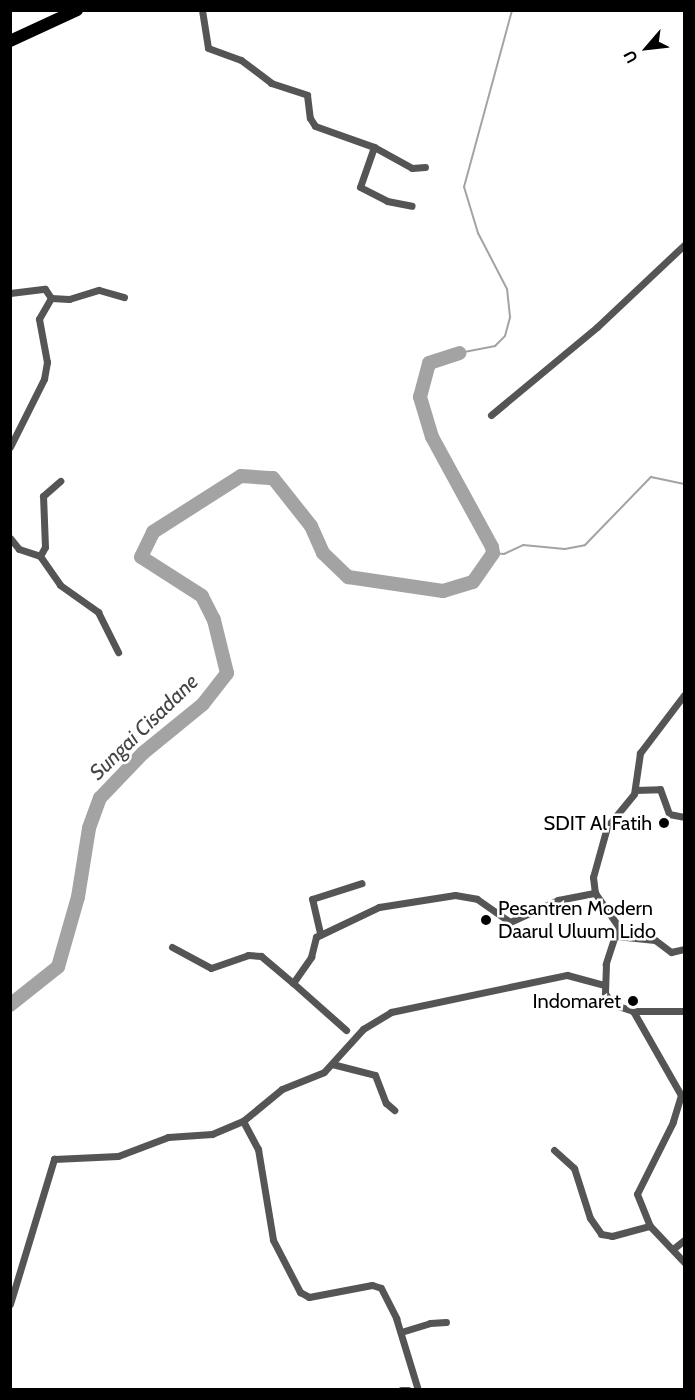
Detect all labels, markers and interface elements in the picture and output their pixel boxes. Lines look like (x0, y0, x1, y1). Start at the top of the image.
north arrow (617, 18, 677, 78)
text: U (620, 47, 642, 66)
water label: Sungai Cisadane (85, 669, 203, 785)
place label: SDIT Al Fatih (544, 811, 652, 835)
marker: SDIT Al Fatih (657, 816, 671, 830)
place label: Pesantren Modern Daarul Uluum Lido (498, 897, 656, 944)
marker: Pesantren Modern Daarul Uluum Lido (479, 913, 493, 927)
place label: Indomaret (533, 989, 621, 1013)
marker: Indomaret (626, 994, 640, 1008)

